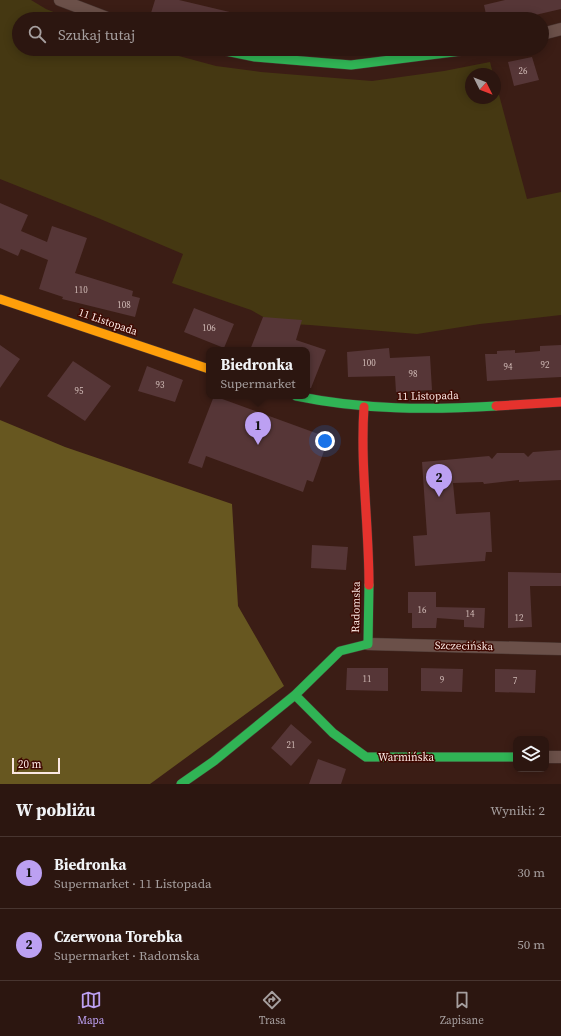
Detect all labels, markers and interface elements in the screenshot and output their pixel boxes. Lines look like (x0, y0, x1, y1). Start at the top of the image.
search box (12, 12, 549, 56)
icon: search (26, 23, 48, 45)
text: Szukaj tutaj (58, 24, 135, 45)
house number: 26 (518, 65, 528, 77)
north arrow (465, 68, 501, 104)
house number: 110 (74, 284, 88, 296)
house number: 108 (117, 299, 131, 311)
street label: 11 Listopada (77, 305, 140, 339)
house number: 106 (202, 322, 216, 334)
popup (206, 347, 310, 399)
text: Biedronka (220, 354, 293, 375)
house number: 100 (362, 357, 376, 369)
house number: 92 (540, 359, 550, 371)
house number: 94 (503, 361, 513, 373)
house number: 98 (408, 368, 418, 380)
text: Supermarket (220, 375, 296, 392)
house number: 93 (155, 379, 165, 391)
house number: 95 (74, 385, 84, 397)
street label: 11 Listopada (397, 388, 459, 404)
pin: 1 (245, 412, 271, 445)
your location (315, 431, 335, 451)
pin: 2 (426, 464, 452, 497)
street label: Radomska (348, 581, 364, 633)
house number: 16 (417, 604, 427, 616)
house number: 14 (465, 608, 475, 620)
house number: 12 (514, 612, 524, 624)
street label: Szczecińska (435, 638, 494, 654)
house number: 11 (362, 673, 372, 685)
house number: 9 (440, 674, 445, 686)
house number: 7 (513, 675, 518, 687)
map controls (513, 736, 549, 772)
button: layers (513, 736, 549, 772)
house number: 21 (286, 739, 296, 751)
street label: Warmińska (378, 750, 434, 765)
scale bar (12, 756, 60, 775)
text: 20 m (18, 757, 41, 772)
text: W pobliżu (16, 798, 95, 822)
text: Wyniki: 2 (490, 802, 545, 819)
text: Biedronka (54, 854, 127, 875)
text: 1 (25, 864, 33, 881)
text: 30 m (517, 864, 545, 881)
text: Supermarket · 11 Listopada (54, 875, 212, 892)
text: Czerwona Torebka (54, 926, 183, 947)
text: 2 (25, 936, 33, 953)
text: 50 m (517, 936, 545, 953)
text: Supermarket · Radomska (54, 947, 200, 964)
tab: Mapa (77, 989, 104, 1028)
tab: Trasa (259, 989, 286, 1028)
tab: Zapisane (440, 989, 484, 1028)

